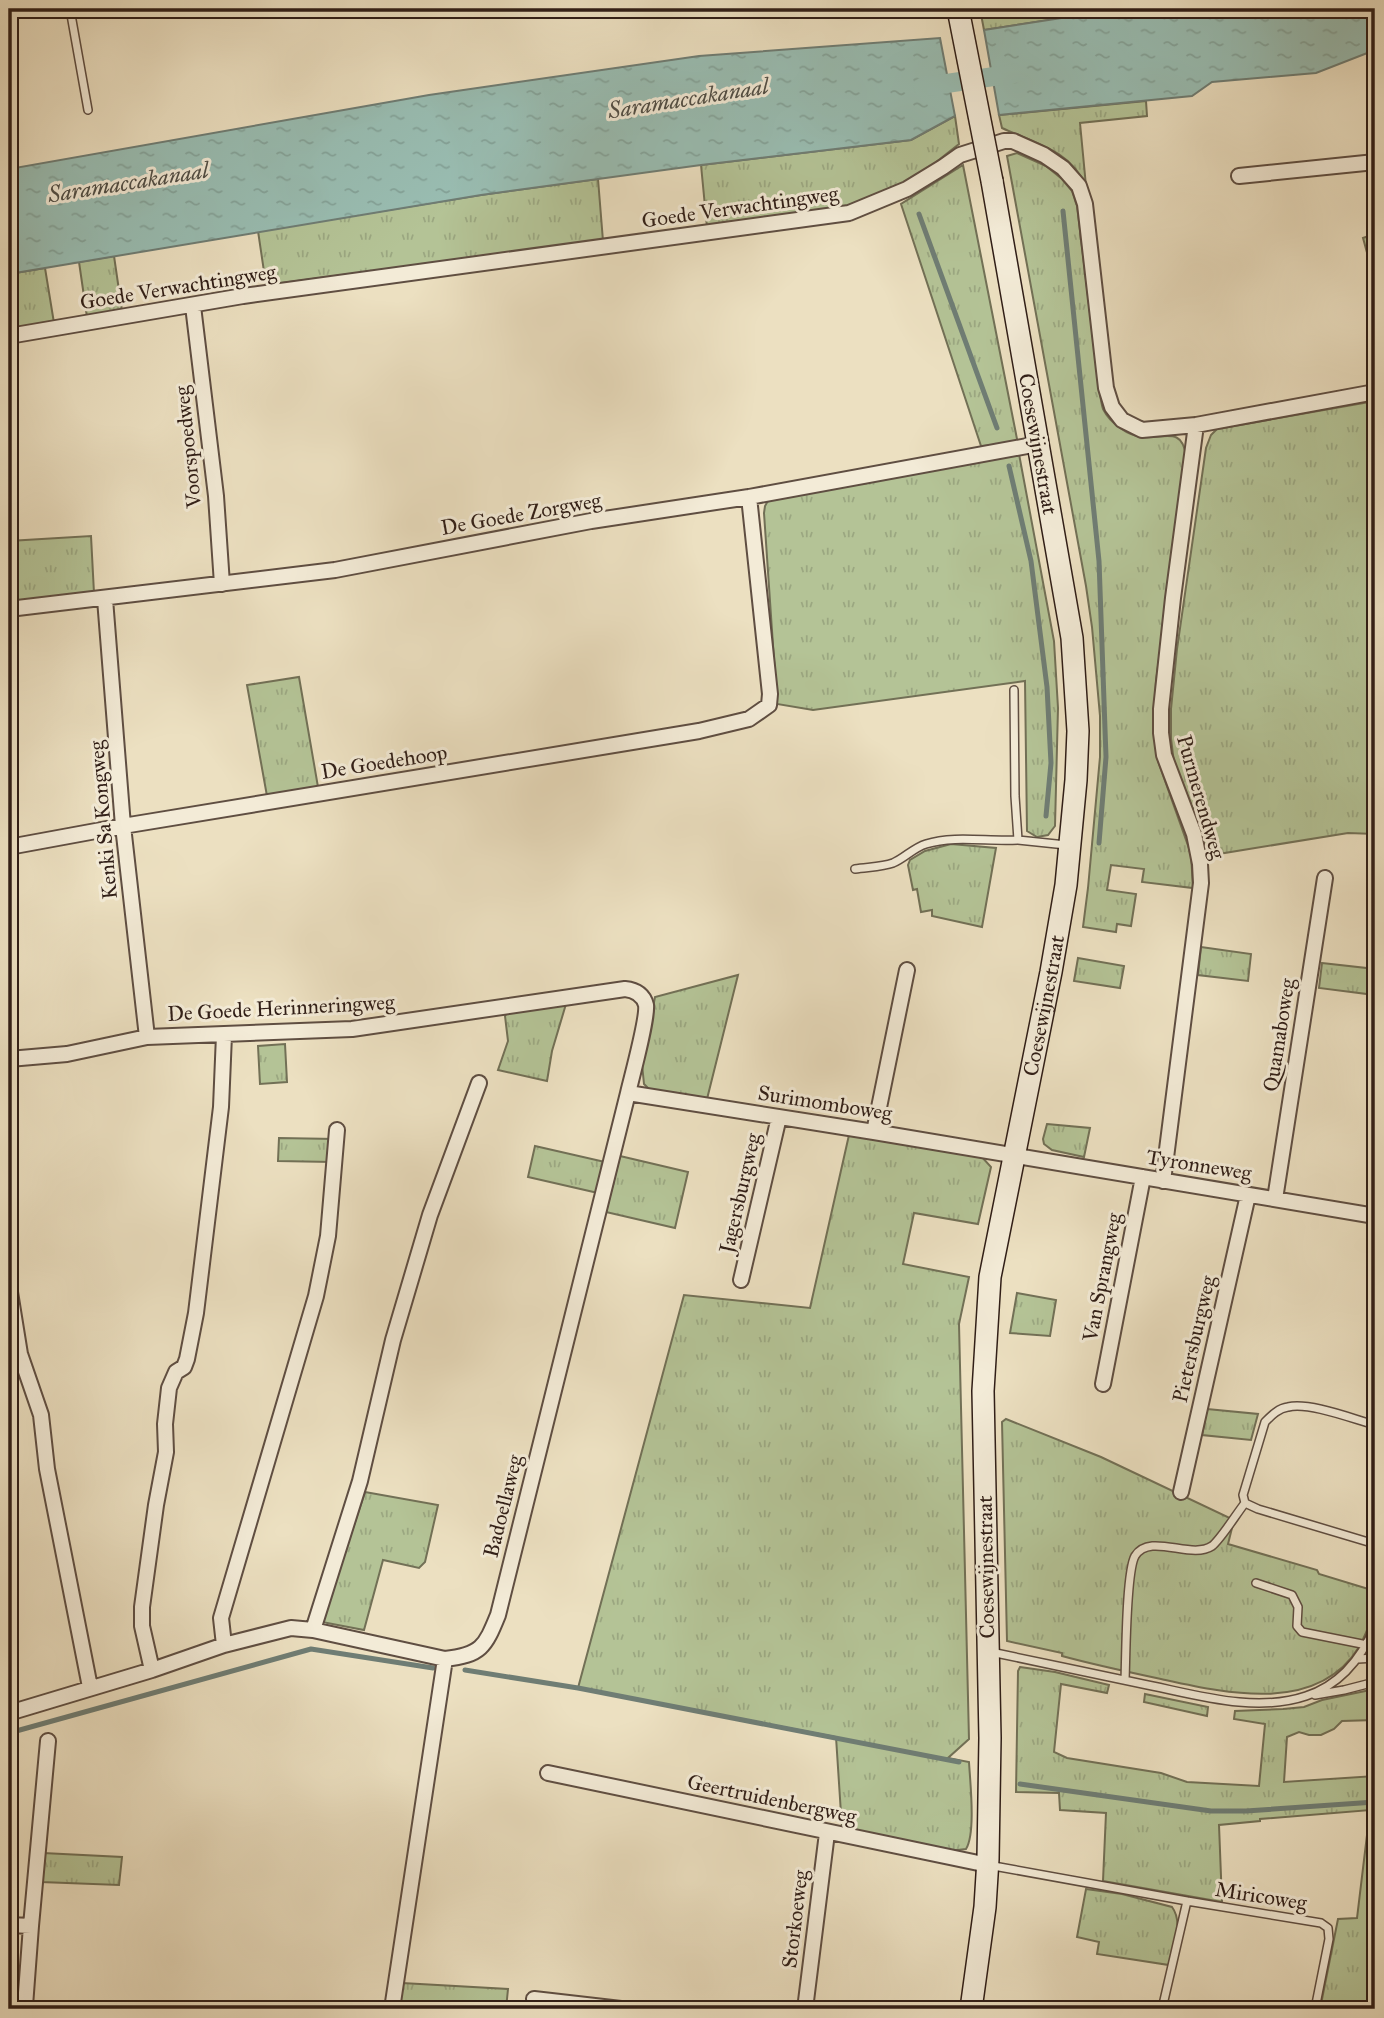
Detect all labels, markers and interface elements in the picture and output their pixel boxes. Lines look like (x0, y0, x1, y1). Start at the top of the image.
water label: Saramaccakanaal (605, 71, 772, 125)
water label: Saramaccakanaal (45, 155, 212, 209)
street label: Goede Verwachtingweg (640, 180, 840, 234)
street label: Goede Verwachtingweg (78, 259, 278, 315)
street label: Coesewijnestraat (1013, 371, 1063, 517)
street label: Voorspoedweg (169, 384, 207, 510)
street label: De Goede Zorgweg (439, 487, 603, 541)
street label: Purmerendweg (1171, 732, 1231, 862)
street label: Kenki Sa Kongweg (83, 739, 123, 900)
street label: De Goedehoop (319, 739, 449, 785)
street label: Coesewijnestraat (1017, 933, 1070, 1078)
street label: Quamaboweg (1257, 976, 1301, 1094)
street label: De Goede Herinneringweg (167, 989, 395, 1027)
street label: Surimomboweg (756, 1080, 894, 1126)
street label: Jagersburgweg (713, 1130, 766, 1257)
street label: Tyronneweg (1144, 1144, 1254, 1186)
street label: Van Sprangweg (1077, 1210, 1127, 1345)
street label: Pietersburgweg (1167, 1273, 1221, 1405)
street label: Badoellaweg (478, 1452, 528, 1560)
street label: Coesewijnestraat (972, 1495, 1000, 1639)
street label: Geertruidenbergweg (685, 1768, 859, 1830)
street label: Storkoeweg (776, 1868, 814, 1970)
street label: Miricoweg (1213, 1876, 1309, 1916)

